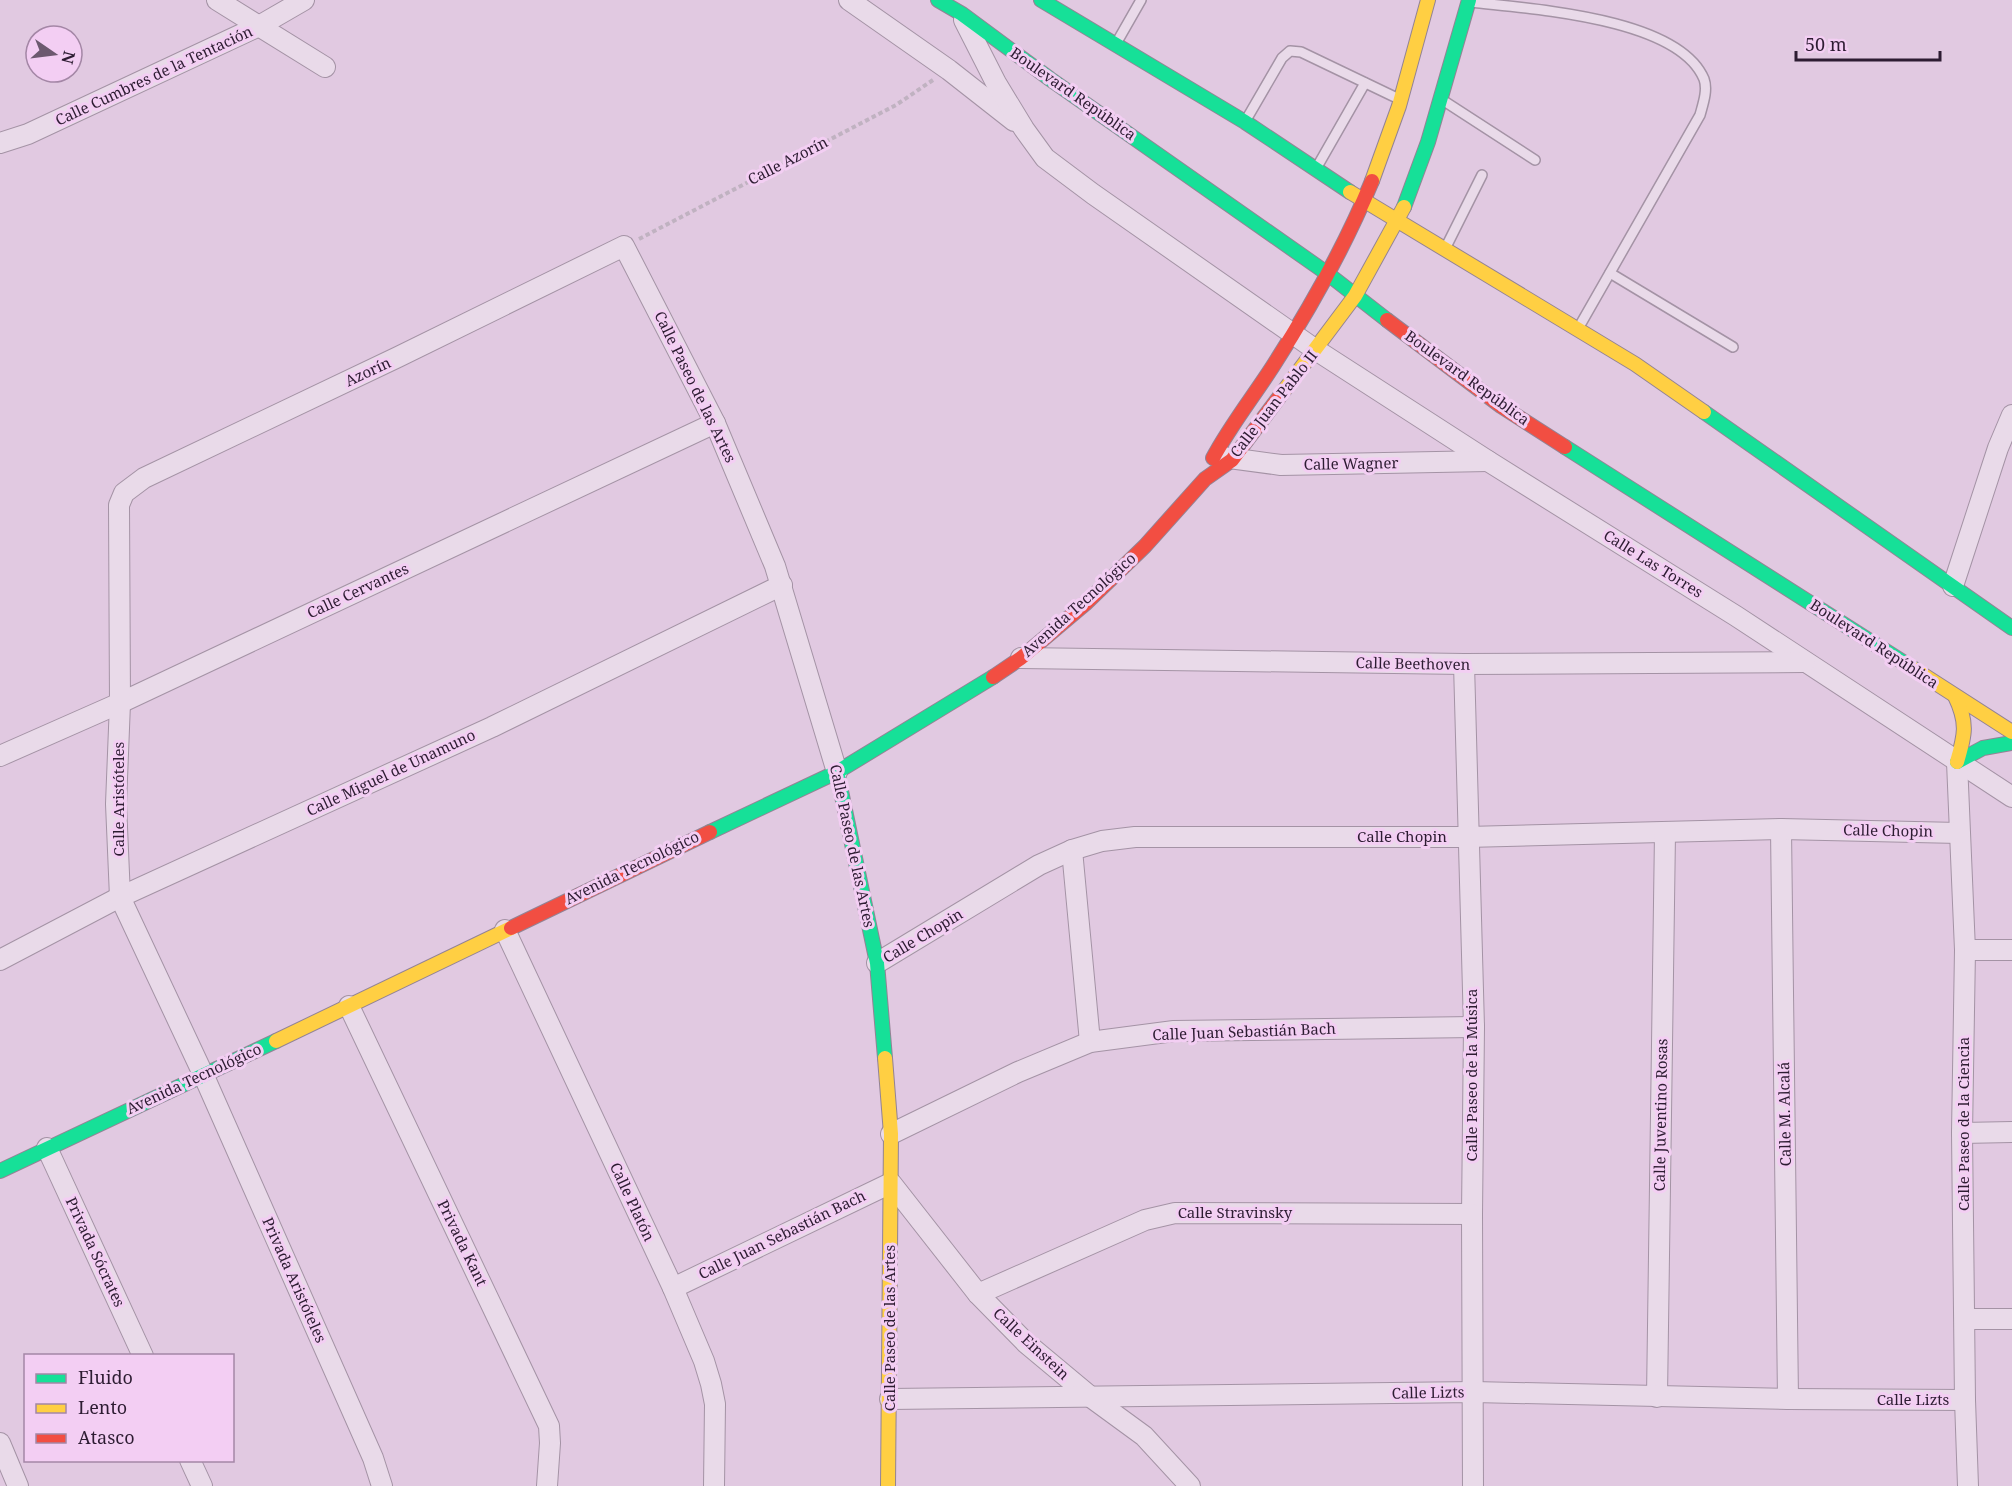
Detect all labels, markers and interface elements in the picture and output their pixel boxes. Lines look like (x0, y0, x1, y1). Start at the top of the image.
street label: Calle Cumbres de la Tentación (52, 20, 256, 130)
north arrow (24, 24, 84, 84)
scale bar (1796, 24, 1940, 62)
text: 50 m (1805, 32, 1847, 56)
street label: Boulevard República (1007, 42, 1140, 144)
text: N (56, 49, 81, 67)
street label: Calle Azorín (744, 131, 831, 189)
street label: Calle Paseo de las Artes (650, 307, 741, 466)
street label: Boulevard República (1401, 325, 1534, 429)
street label: Calle Juan Pablo II (1225, 346, 1321, 461)
street label: Azorín (341, 352, 394, 390)
street label: Calle Wagner (1303, 452, 1399, 474)
street label: Calle Las Torres (1600, 525, 1707, 602)
street label: Avenida Tecnológico (1017, 548, 1140, 661)
street label: Calle Cervantes (303, 558, 412, 622)
street label: Boulevard República (1807, 594, 1942, 692)
street label: Calle Beethoven (1356, 652, 1471, 674)
street label: Calle Miguel de Unamuno (303, 724, 478, 820)
street label: Calle Aristóteles (108, 741, 128, 856)
street label: Calle Paseo de las Artes (826, 762, 880, 929)
street label: Calle Chopin (1843, 819, 1933, 841)
street label: Avenida Tecnológico (561, 826, 702, 908)
street label: Calle Chopin (1357, 826, 1447, 846)
street label: Calle Chopin (879, 903, 966, 967)
street label: Calle Paseo de la Música (1461, 989, 1481, 1161)
street label: Calle Juan Sebastián Bach (1152, 1018, 1337, 1044)
street label: Calle Paseo de la Ciencia (1953, 1037, 1973, 1211)
street label: Avenida Tecnológico (123, 1038, 264, 1118)
street label: Calle Juventino Rosas (1649, 1038, 1671, 1192)
street label: Calle M. Alcalá (1773, 1061, 1795, 1167)
street label: Calle Platón (606, 1159, 660, 1244)
street label: Calle Juan Sebastián Bach (695, 1185, 869, 1283)
street label: Privada Sócrates (62, 1193, 130, 1310)
street label: Privada Kant (433, 1196, 492, 1289)
street label: Calle Stravinsky (1178, 1202, 1293, 1222)
street label: Privada Aristóteles (258, 1214, 332, 1346)
street label: Calle Paseo de las Artes (879, 1245, 899, 1411)
street label: Calle Einstein (989, 1303, 1074, 1384)
legend (24, 1354, 234, 1462)
text: Fluido (78, 1365, 133, 1389)
street label: Calle Lizts (1391, 1381, 1465, 1403)
street label: Calle Lizts (1877, 1389, 1950, 1409)
text: Lento (78, 1395, 127, 1419)
text: Atasco (78, 1425, 135, 1449)

